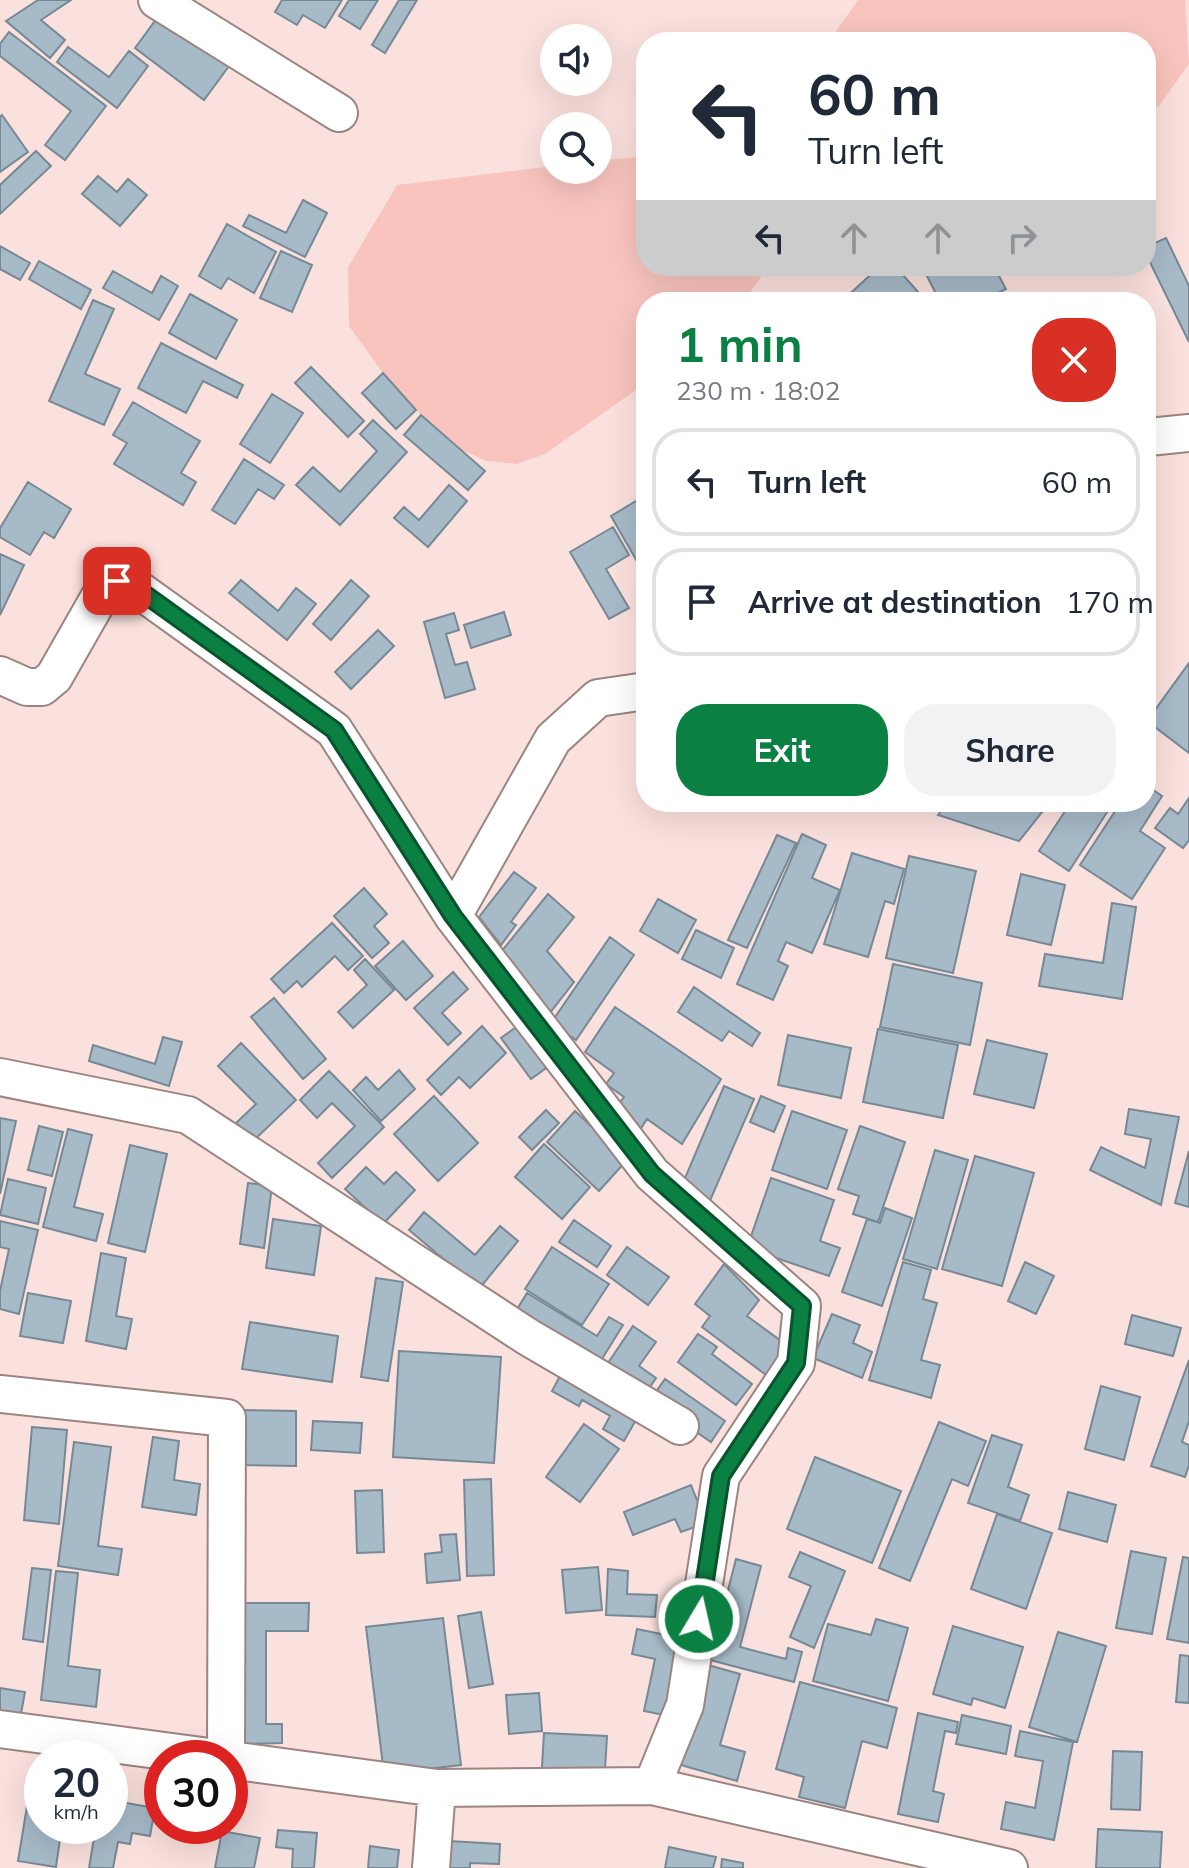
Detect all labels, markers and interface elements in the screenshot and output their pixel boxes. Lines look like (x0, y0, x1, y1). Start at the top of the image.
map controls (540, 24, 612, 184)
button: sound (540, 24, 612, 96)
text: 60 m (808, 59, 941, 129)
icon: left (676, 64, 780, 168)
button: search (540, 112, 612, 184)
text: Turn left (808, 128, 944, 173)
icon: left (748, 216, 792, 260)
icon: ahead (832, 216, 876, 260)
icon: ahead (916, 216, 960, 260)
icon: right (1000, 216, 1044, 260)
text: 1 min (676, 314, 803, 374)
button: close (1032, 318, 1116, 402)
text: 230 m · 18:02 (676, 374, 840, 407)
icon: left (680, 460, 724, 504)
text: Turn left (748, 463, 866, 501)
text: 60 m (1042, 463, 1112, 501)
pin (83, 547, 151, 615)
icon: arrive (95, 559, 139, 603)
icon: arrive (680, 580, 724, 624)
text: Arrive at destination (748, 583, 1042, 621)
text: 170 m (1066, 583, 1154, 621)
button: Exit (676, 704, 888, 796)
button: Share (904, 704, 1116, 796)
position arrow (657, 1577, 741, 1661)
speed limit sign: 30 (144, 1740, 248, 1844)
text: 20 (52, 1757, 100, 1807)
text: km/h (53, 1799, 99, 1824)

